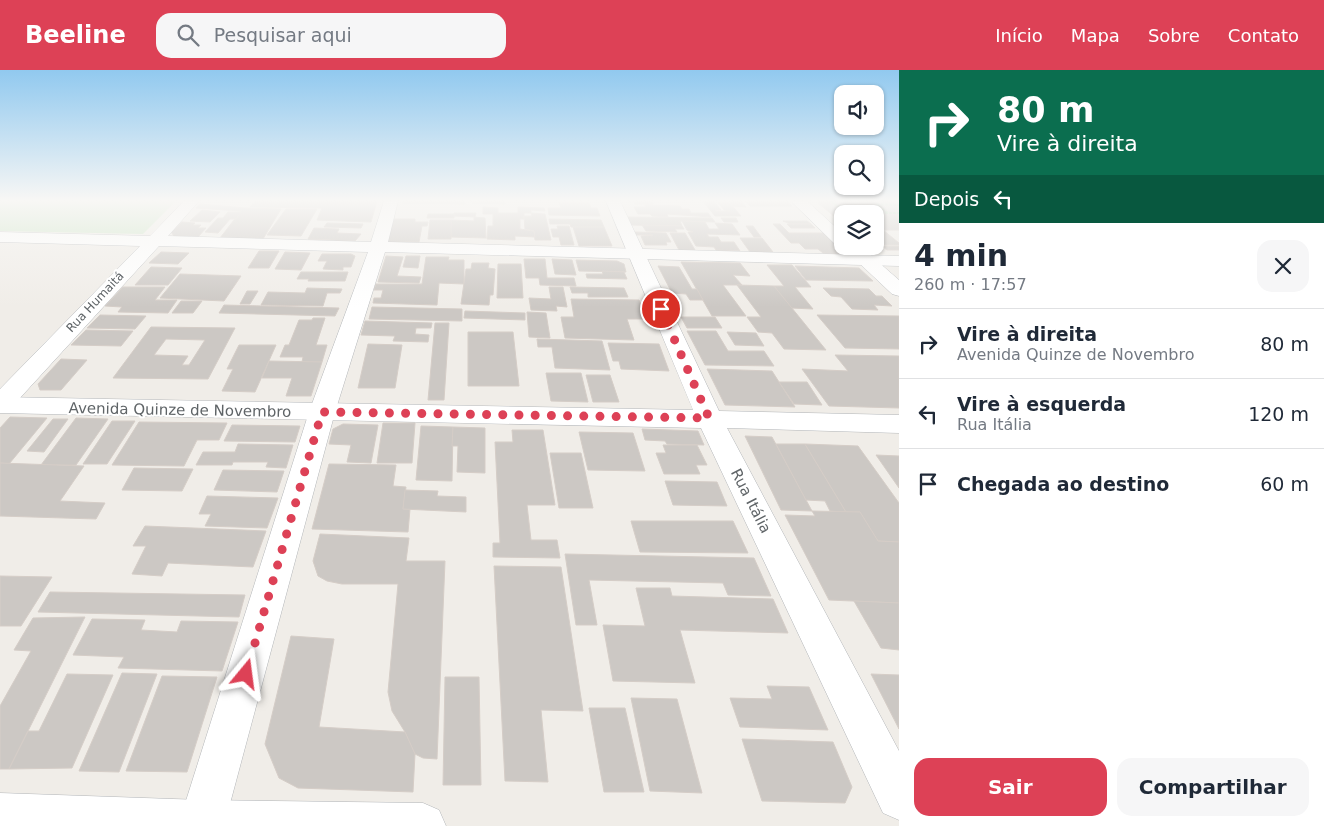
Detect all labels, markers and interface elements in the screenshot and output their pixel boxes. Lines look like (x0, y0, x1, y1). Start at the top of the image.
search box (156, 13, 506, 58)
text: Beeline (25, 21, 126, 49)
icon: search (174, 21, 202, 49)
text: Pesquisar aqui (214, 24, 352, 46)
text: Início (995, 25, 1043, 46)
text: Mapa (1071, 25, 1120, 46)
text: Sobre (1148, 25, 1200, 46)
text: Contato (1228, 25, 1299, 46)
map controls (834, 85, 884, 255)
button: sound (834, 85, 884, 135)
icon: right (914, 90, 979, 155)
text: 80 m (997, 90, 1094, 130)
text: Vire à direita (997, 131, 1138, 156)
button: search (834, 145, 884, 195)
icon: left (989, 185, 1017, 213)
text: Depois (914, 188, 979, 210)
button: layers (834, 205, 884, 255)
text: 4 min (914, 238, 1008, 273)
button: close (1257, 240, 1309, 292)
street label: Rua Humaitá (63, 269, 127, 335)
text: 260 m · 17:57 (914, 275, 1027, 294)
pin (640, 288, 682, 330)
icon: arrive (647, 295, 675, 323)
text: Vire à direita (957, 323, 1097, 345)
icon: right (914, 330, 942, 358)
text: 80 m (1260, 333, 1309, 355)
text: Avenida Quinze de Novembro (957, 345, 1195, 364)
text: Vire à esquerda (957, 393, 1126, 415)
street label: Avenida Quinze de Novembro (69, 399, 291, 421)
icon: left (914, 400, 942, 428)
text: 120 m (1248, 403, 1309, 425)
text: Rua Itália (957, 415, 1032, 434)
street label: Rua Itália (727, 466, 775, 536)
icon: arrive (914, 470, 942, 498)
text: Chegada ao destino (957, 473, 1169, 495)
text: 60 m (1260, 473, 1309, 495)
position arrow (219, 647, 271, 699)
button: Sair (914, 758, 1107, 816)
button: Compartilhar (1117, 758, 1309, 816)

